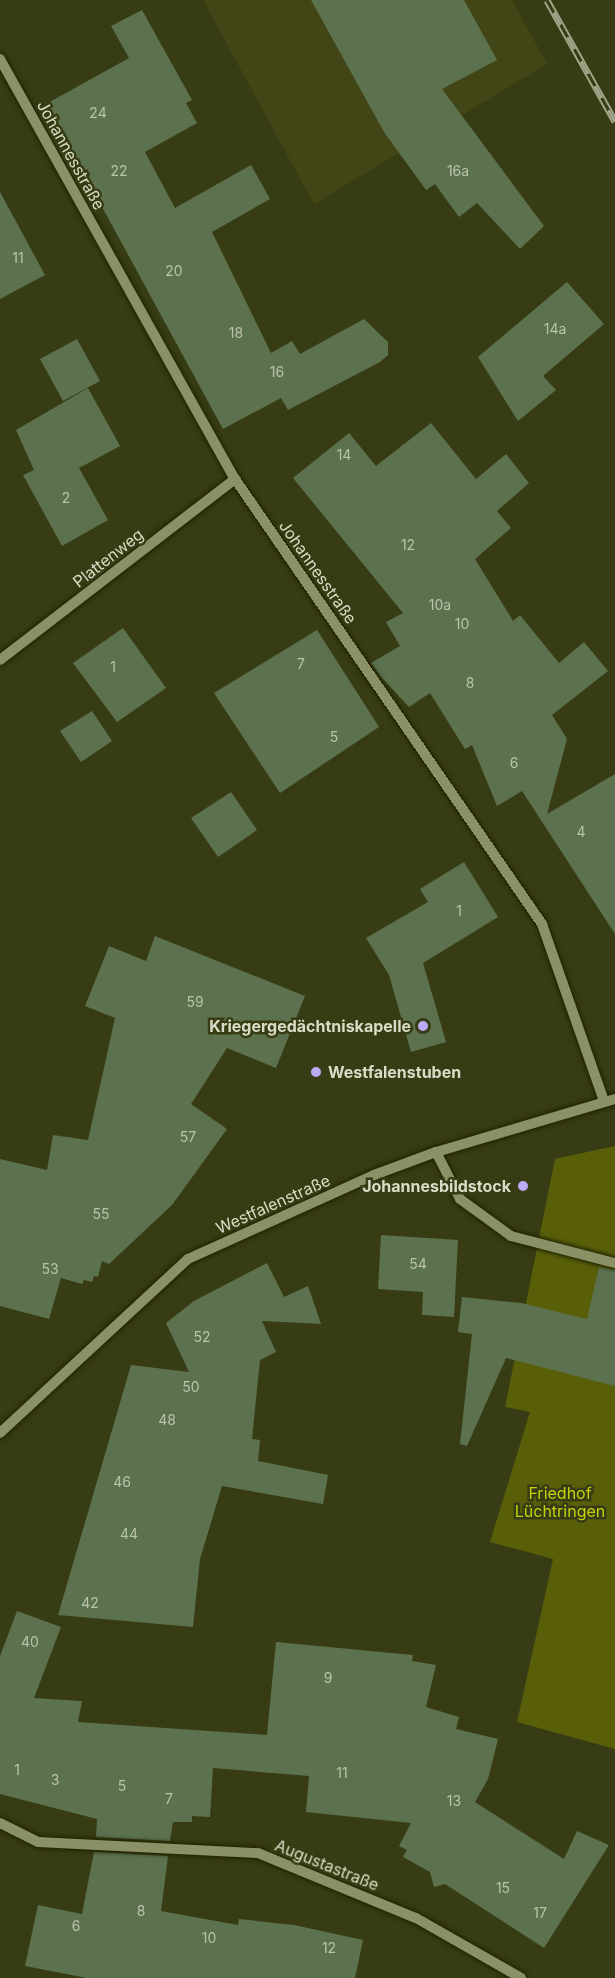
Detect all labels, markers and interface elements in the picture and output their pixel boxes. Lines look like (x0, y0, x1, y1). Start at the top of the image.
street label: Johannesstraße (33, 97, 109, 213)
house number: 24 (89, 105, 107, 121)
house number: 22 (110, 163, 128, 179)
house number: 16a (447, 163, 469, 179)
house number: 11 (12, 250, 24, 266)
house number: 20 (165, 263, 183, 279)
house number: 14a (544, 321, 566, 337)
house number: 18 (229, 325, 243, 341)
house number: 16 (270, 364, 284, 380)
house number: 14 (337, 447, 351, 463)
house number: 2 (62, 490, 70, 506)
street label: Johannesstraße (275, 517, 361, 627)
street label: Plattenweg (69, 525, 147, 591)
house number: 12 (401, 537, 415, 553)
house number: 10a (429, 597, 451, 613)
house number: 10 (455, 616, 469, 632)
house number: 7 (297, 656, 305, 672)
house number: 1 (110, 659, 116, 675)
house number: 8 (466, 675, 474, 691)
house number: 5 (330, 729, 338, 745)
house number: 6 (510, 755, 518, 771)
house number: 4 (576, 824, 586, 840)
house number: 1 (456, 903, 462, 919)
house number: 59 (186, 994, 204, 1010)
place label: Kriegergedächtniskapelle (209, 1016, 411, 1036)
marker: Kriegergedächtniskapelle (416, 1019, 430, 1033)
place label: Westfalenstuben (328, 1062, 461, 1082)
marker: Westfalenstuben (309, 1065, 323, 1079)
house number: 57 (180, 1129, 196, 1145)
street label: Westfalenstraße (213, 1170, 333, 1238)
place label: Johannesbildstock (362, 1176, 511, 1196)
marker: Johannesbildstock (516, 1179, 530, 1193)
house number: 55 (92, 1206, 110, 1222)
house number: 54 (409, 1256, 427, 1272)
house number: 53 (41, 1261, 59, 1277)
house number: 52 (193, 1329, 211, 1345)
house number: 50 (182, 1379, 200, 1395)
house number: 48 (158, 1412, 176, 1428)
house number: 46 (113, 1474, 131, 1490)
park label: Friedhof Lüchtringen (515, 1483, 605, 1521)
house number: 44 (120, 1526, 138, 1542)
house number: 42 (81, 1595, 99, 1611)
house number: 40 (21, 1634, 39, 1650)
house number: 9 (324, 1670, 332, 1686)
house number: 1 (14, 1762, 20, 1778)
house number: 11 (336, 1765, 348, 1781)
house number: 3 (51, 1772, 59, 1788)
house number: 5 (118, 1778, 126, 1794)
house number: 7 (165, 1791, 173, 1807)
house number: 13 (447, 1793, 461, 1809)
street label: Augustastraße (272, 1835, 382, 1895)
house number: 15 (496, 1880, 510, 1896)
house number: 8 (137, 1903, 145, 1919)
house number: 17 (533, 1905, 547, 1921)
house number: 6 (72, 1918, 80, 1934)
house number: 10 (202, 1930, 216, 1946)
house number: 12 (322, 1940, 336, 1956)

